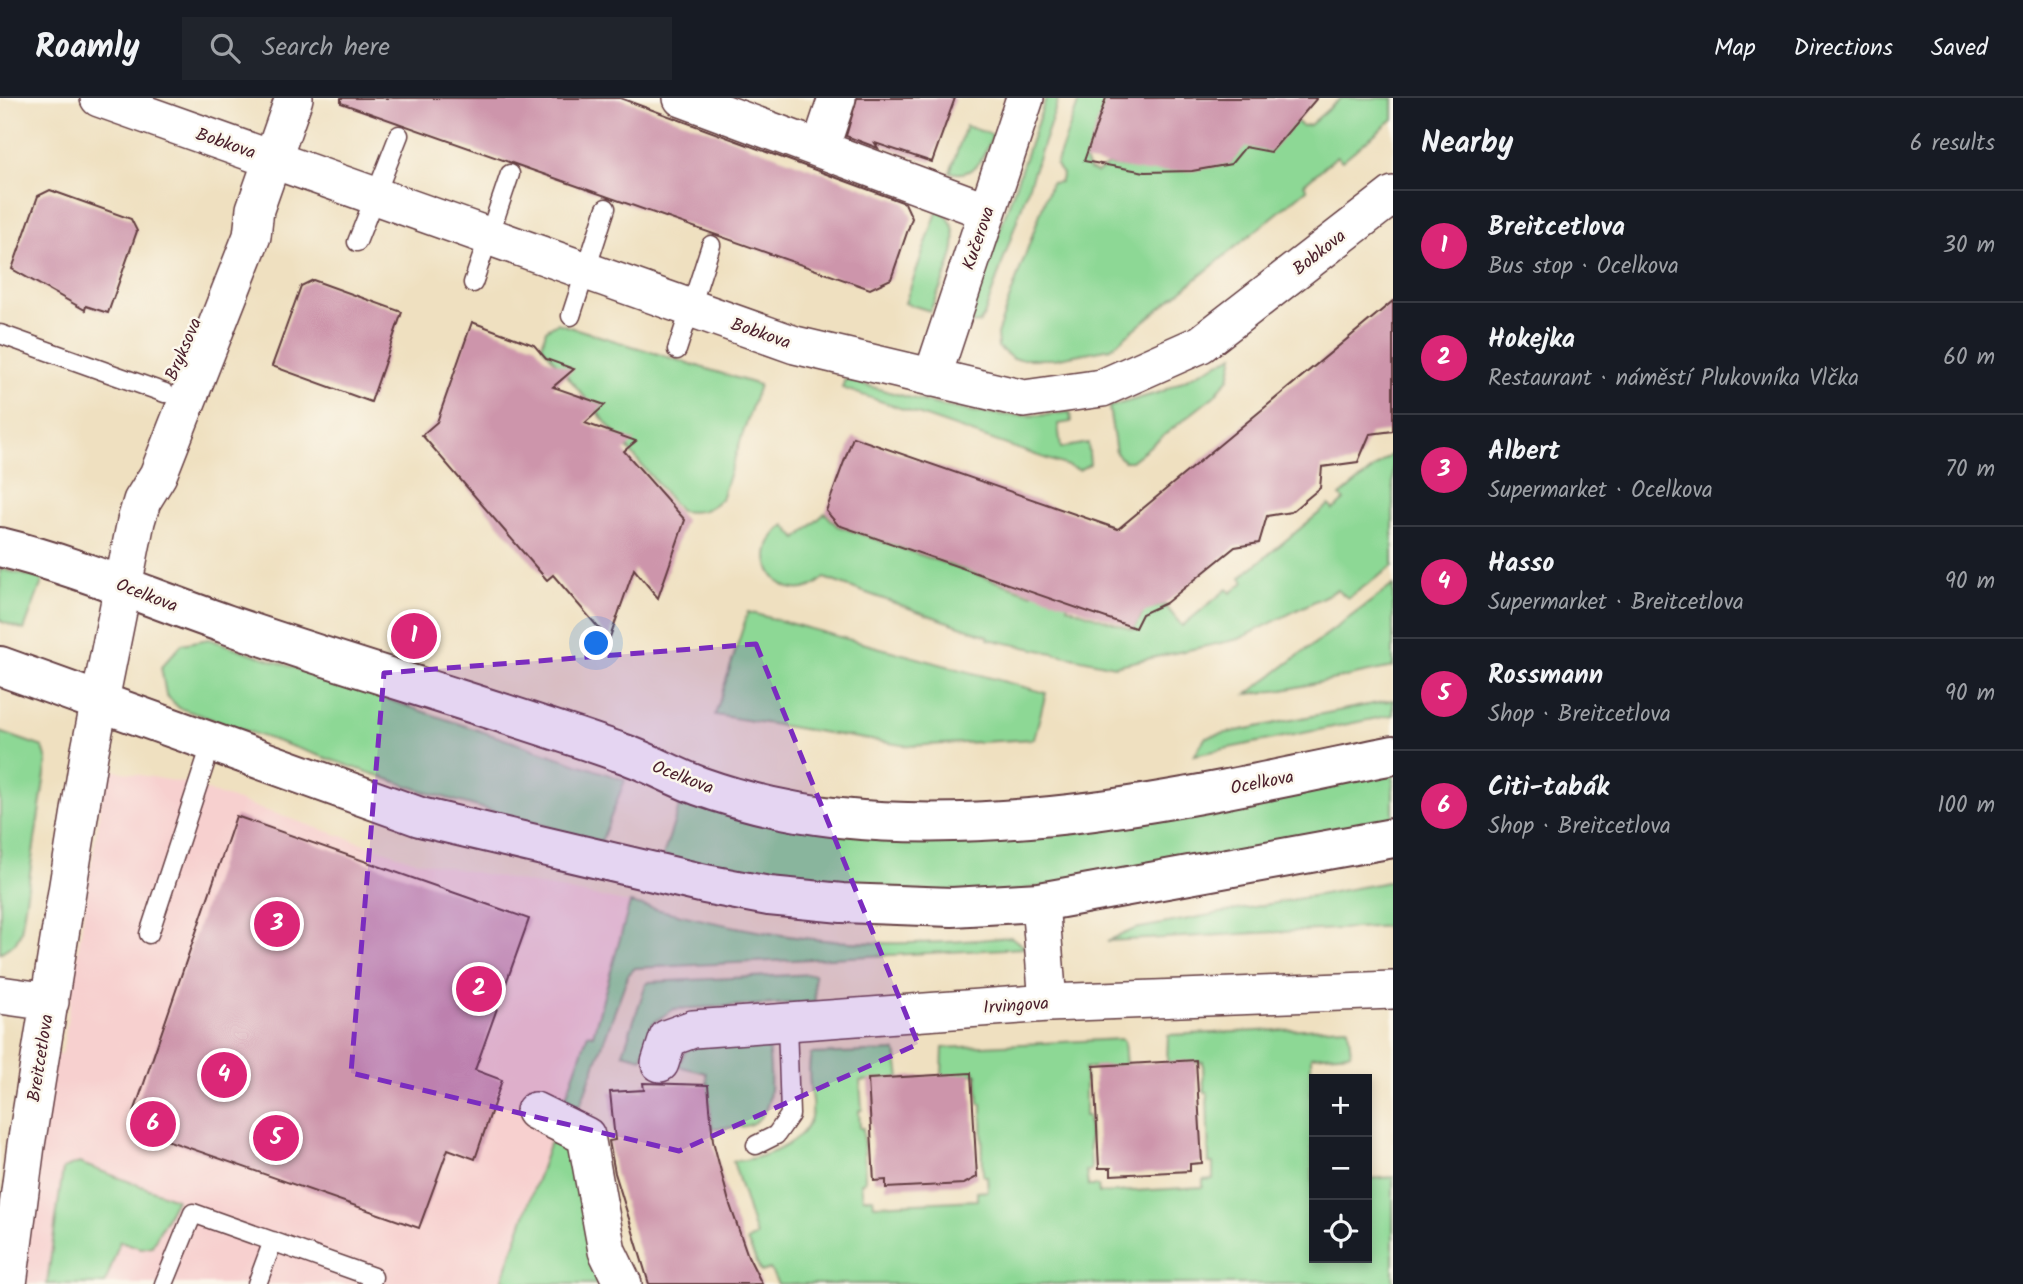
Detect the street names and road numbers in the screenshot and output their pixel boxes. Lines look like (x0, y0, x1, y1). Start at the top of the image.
street label: Bobkova (192, 121, 259, 168)
street label: Kučerova (955, 203, 1004, 274)
street label: Bobkova (1287, 223, 1353, 284)
street label: Bobkova (727, 311, 794, 358)
street label: Bryksova (158, 313, 211, 386)
street label: Ocelkova (111, 571, 182, 621)
street label: Ocelkova (647, 753, 718, 803)
street label: Ocelkova (1228, 763, 1297, 804)
street label: Irvingova (982, 990, 1050, 1023)
street label: Breitcetlova (20, 1012, 63, 1104)

